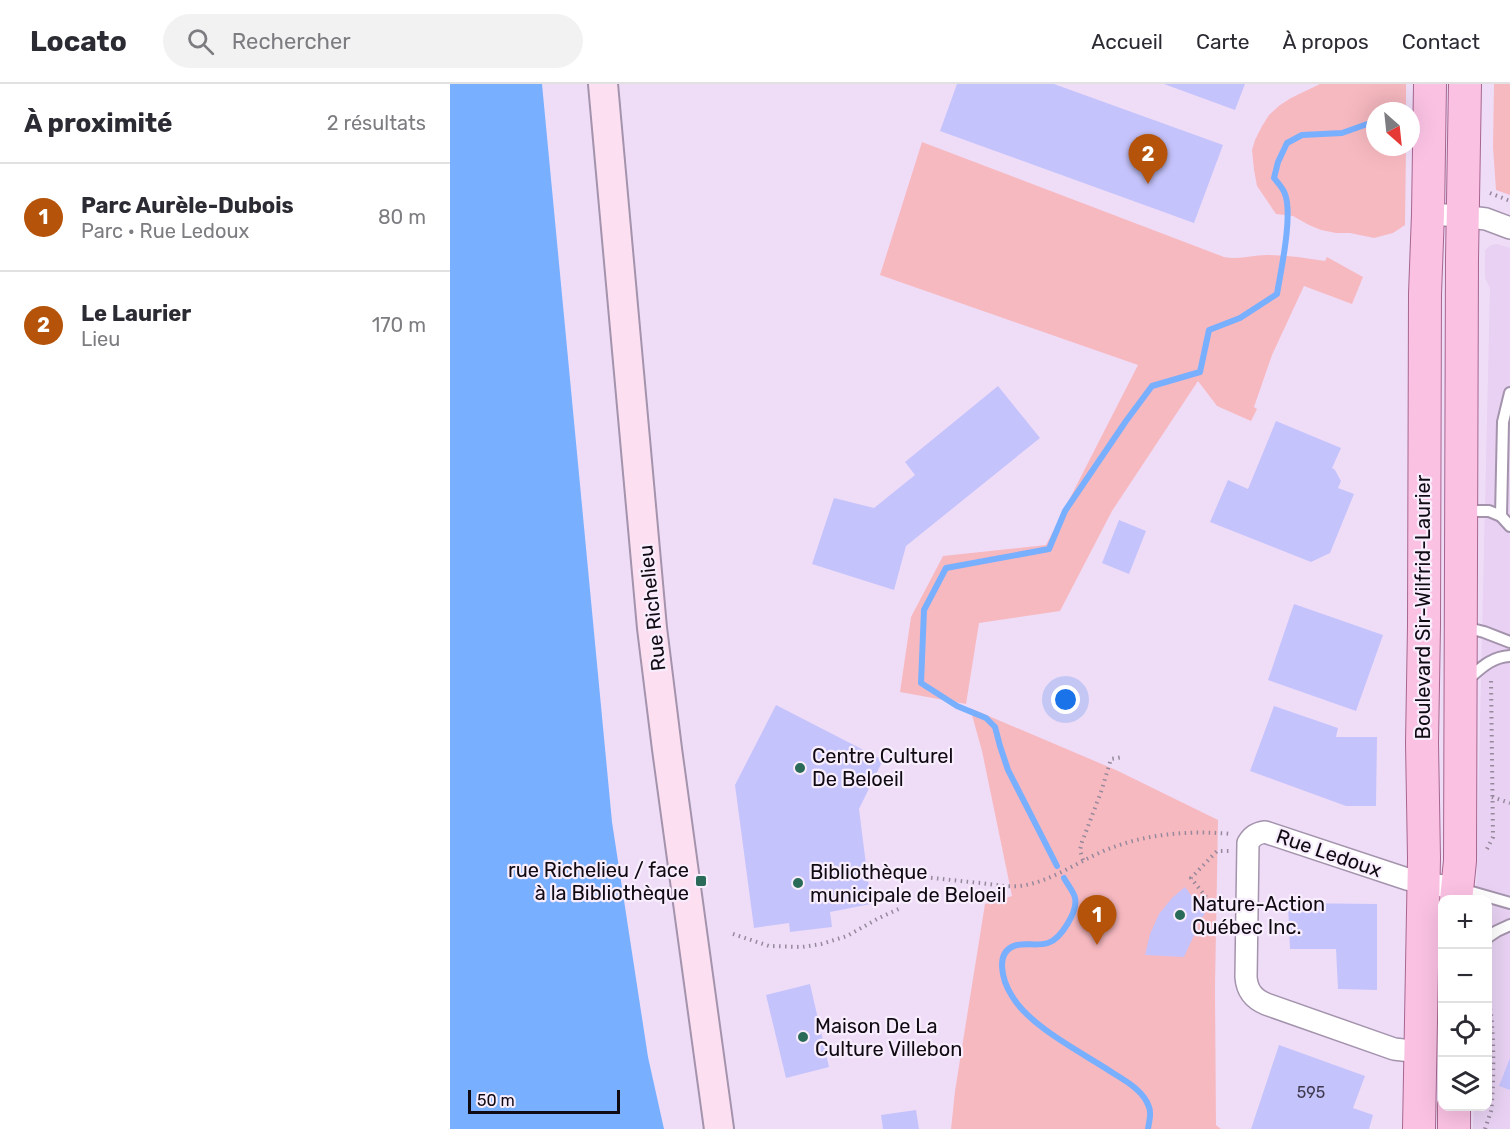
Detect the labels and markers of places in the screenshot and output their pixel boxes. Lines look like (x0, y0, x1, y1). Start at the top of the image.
pin: 2 (1128, 135, 1168, 184)
place label: Centre Culturel De Beloeil (812, 744, 953, 791)
marker: Centre Culturel De Beloeil (793, 761, 807, 775)
place label: rue Richelieu / face à la Bibliothèque (508, 858, 689, 905)
place label: Bibliothèque municipale de Beloeil (810, 860, 1006, 907)
marker: rue Richelieu / face à la Bibliothèque (694, 874, 708, 888)
marker: Bibliothèque municipale de Beloeil (791, 876, 805, 890)
place label: Nature-Action Québec Inc. (1192, 892, 1325, 939)
pin: 1 (1078, 896, 1116, 945)
marker: Nature-Action Québec Inc. (1173, 908, 1187, 922)
place label: Maison De La Culture Villebon (815, 1014, 962, 1061)
marker: Maison De La Culture Villebon (796, 1030, 810, 1044)

